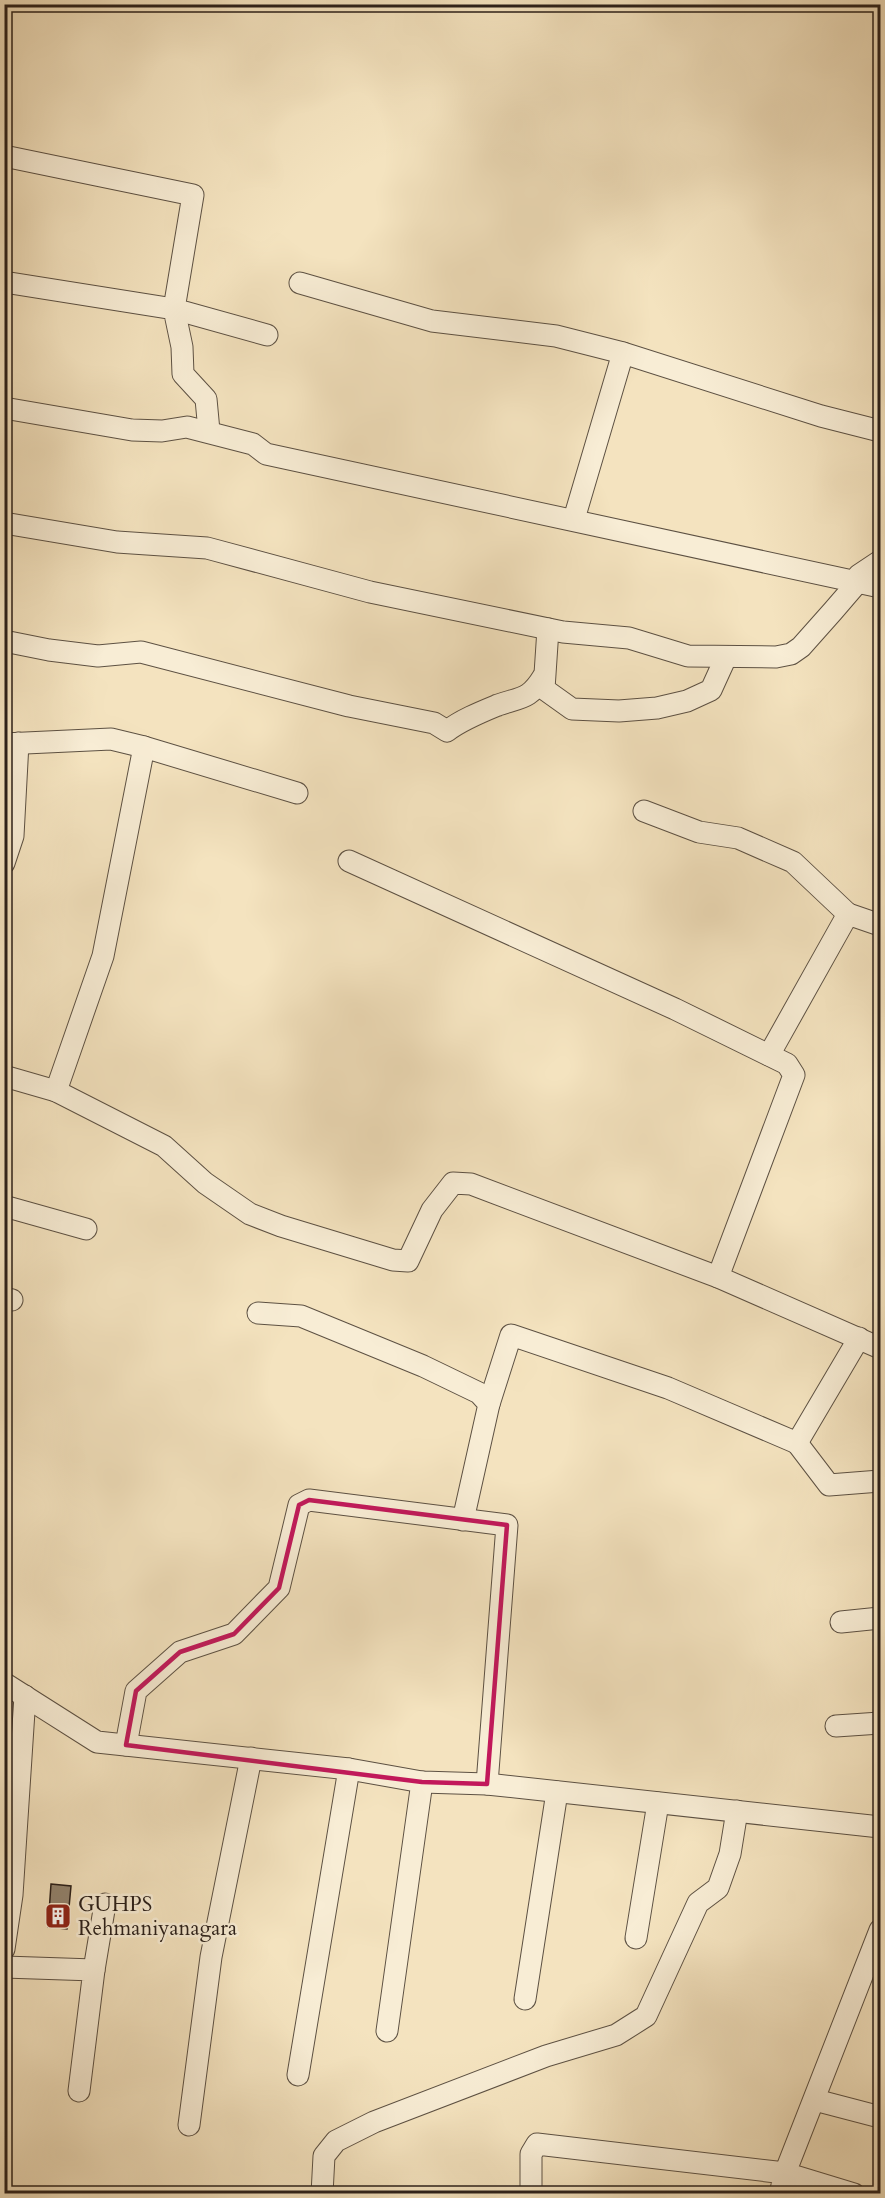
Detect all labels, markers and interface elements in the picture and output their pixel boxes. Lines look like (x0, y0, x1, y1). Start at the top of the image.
place label: GUHPS Rehmaniyanagara (78, 1890, 237, 1943)
building icon: GUHPS Rehmaniyanagara (43, 1901, 73, 1931)

